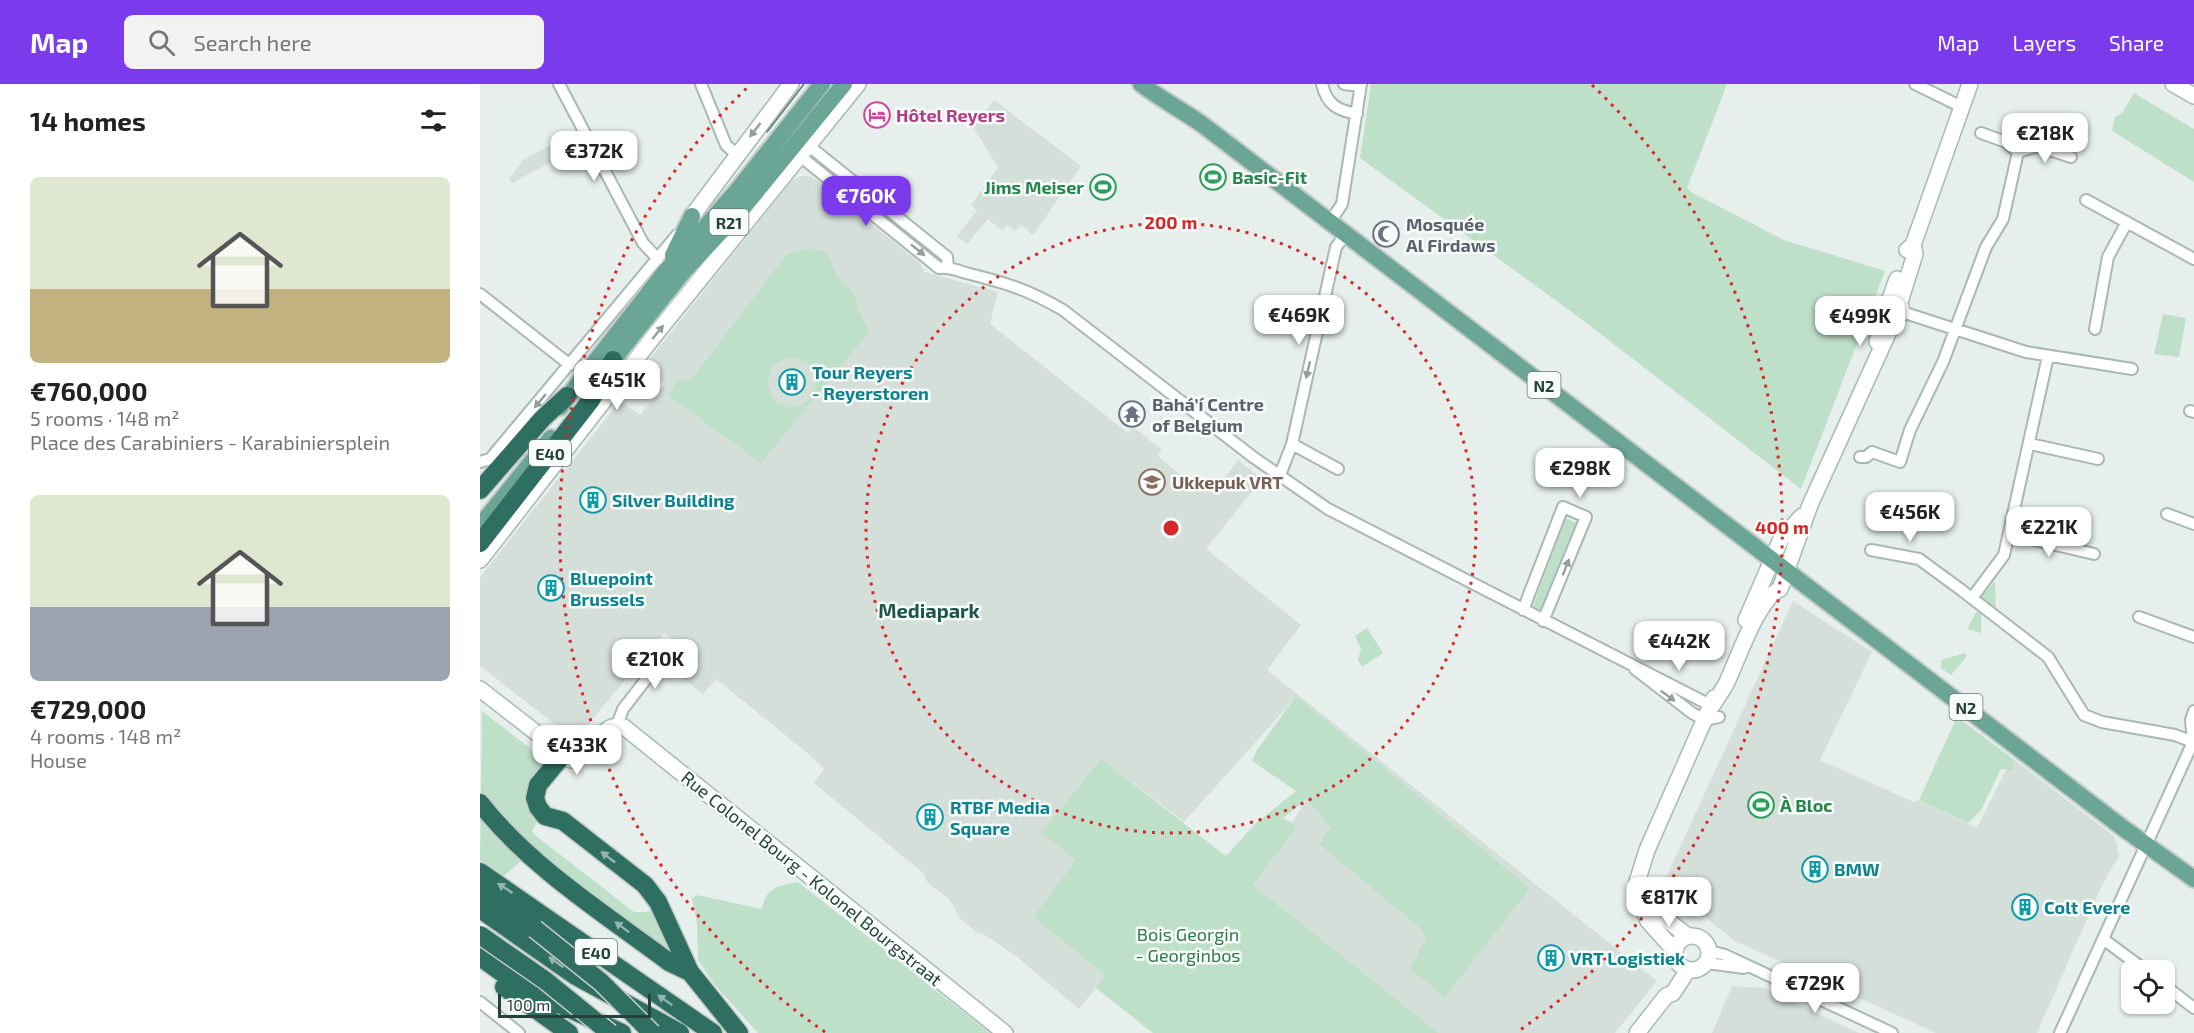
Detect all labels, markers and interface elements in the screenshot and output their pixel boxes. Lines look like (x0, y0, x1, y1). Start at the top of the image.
search box (124, 15, 544, 69)
text: Map (30, 25, 88, 59)
icon: search (145, 26, 178, 59)
text: Search here (193, 29, 312, 55)
text: Map (1937, 30, 1979, 55)
text: Layers (2012, 30, 2076, 55)
text: Share (2109, 30, 2164, 55)
hotel icon: Hôtel Reyers (862, 100, 892, 130)
icon: filters (417, 104, 450, 137)
place label: Hôtel Reyers (896, 104, 1005, 126)
text: 14 homes (30, 105, 146, 136)
pin: €218K (2003, 113, 2087, 164)
text: €218K (2016, 120, 2074, 144)
one-way arrow (749, 122, 762, 138)
pin: €372K (552, 131, 636, 182)
text: €372K (564, 138, 624, 162)
sports icon: Basic-Fit (1198, 162, 1228, 192)
place label: Basic-Fit (1232, 166, 1308, 188)
sports icon: Jims Meiser (1088, 172, 1118, 202)
pin: €760K (824, 176, 908, 227)
place label: Jims Meiser (984, 176, 1084, 198)
text: €760K (836, 183, 896, 207)
road number: R21 (710, 209, 748, 235)
text: 200 m (1145, 211, 1197, 233)
place label: Mosquée Al Firdaws (1406, 213, 1496, 256)
icon: home (186, 216, 294, 324)
mosque icon: Mosquée Al Firdaws (1371, 219, 1401, 249)
one-way arrow (910, 244, 926, 257)
pin: €469K (1257, 295, 1341, 346)
pin: €499K (1818, 296, 1902, 347)
text: €469K (1268, 302, 1330, 326)
text: €499K (1829, 303, 1891, 327)
one-way arrow (651, 324, 663, 339)
pin: €451K (575, 360, 659, 411)
place label: Tour Reyers - Reyerstoren (812, 361, 929, 404)
one-way arrow (1303, 361, 1313, 379)
text: €451K (588, 367, 646, 391)
building icon: Tour Reyers - Reyerstoren (777, 367, 807, 397)
road number: N2 (1528, 372, 1560, 398)
text: €760,000 (30, 375, 148, 406)
one-way arrow (534, 393, 547, 408)
place label: Bahá’í Centre of Belgium (1152, 393, 1264, 436)
temple icon: Bahá’í Centre of Belgium (1117, 399, 1147, 429)
text: 5 rooms · 148 m² (30, 406, 180, 430)
text: Place des Carabiniers - Karabiniersplein (30, 430, 390, 454)
road number: E40 (529, 440, 571, 466)
pin: €298K (1538, 448, 1622, 499)
text: €298K (1549, 455, 1611, 479)
school or university icon: Ukkepuk VRT (1137, 467, 1167, 497)
place label: Ukkepuk VRT (1172, 471, 1283, 493)
building icon: Silver Building (578, 485, 608, 515)
place label: Silver Building (612, 489, 735, 511)
pin: €456K (1868, 492, 1952, 543)
text: €456K (1879, 499, 1941, 523)
pin: €221K (2007, 507, 2091, 558)
text: €221K (2020, 514, 2078, 538)
text: 400 m (1755, 516, 1809, 538)
centre of rings (1161, 518, 1181, 538)
icon: home (186, 534, 294, 642)
one-way arrow (1561, 557, 1571, 575)
place label: Bluepoint Brussels (570, 567, 653, 610)
building icon: Bluepoint Brussels (536, 573, 566, 603)
district label: Mediapark (878, 598, 981, 622)
pin: €442K (1637, 621, 1721, 672)
text: €442K (1648, 628, 1710, 652)
pin: €210K (613, 639, 697, 690)
text: €210K (626, 646, 684, 670)
one-way arrow (1660, 689, 1675, 701)
text: €729,000 (30, 693, 146, 724)
road number: N2 (1950, 694, 1982, 720)
text: 4 rooms · 148 m² (30, 724, 181, 748)
pin: €433K (535, 725, 619, 776)
text: €433K (547, 732, 607, 756)
text: House (30, 748, 87, 772)
street label: Rue Colonel Bourg - Kolonel Bourgstraat (677, 766, 947, 990)
sports icon: À Bloc (1746, 790, 1776, 820)
place label: À Bloc (1780, 794, 1832, 816)
place label: RTBF Media Square (950, 796, 1050, 839)
building icon: RTBF Media Square (915, 802, 945, 832)
one-way arrow (601, 851, 616, 863)
building icon: BMW (1800, 854, 1830, 884)
place label: BMW (1834, 858, 1880, 880)
pin: €817K (1627, 877, 1711, 928)
one-way arrow (497, 883, 513, 894)
text: €817K (1640, 884, 1698, 908)
building icon: Colt Evere (2010, 892, 2040, 922)
place label: Colt Evere (2044, 896, 2130, 918)
one-way arrow (615, 921, 631, 933)
park label: Bois Georgin - Georginbos (1135, 923, 1241, 966)
road number: E40 (575, 939, 617, 965)
building icon: VRT Logistiek (1536, 943, 1566, 973)
place label: VRT Logistiek (1570, 947, 1685, 969)
one-way arrow (548, 957, 564, 968)
map controls (2121, 960, 2175, 1014)
button: locate (2121, 960, 2175, 1014)
pin: €729K (1773, 963, 1857, 1014)
text: €729K (1785, 970, 1845, 994)
scale bar (498, 991, 651, 1018)
one-way arrow (657, 994, 673, 1006)
text: 100 m (507, 995, 550, 1014)

